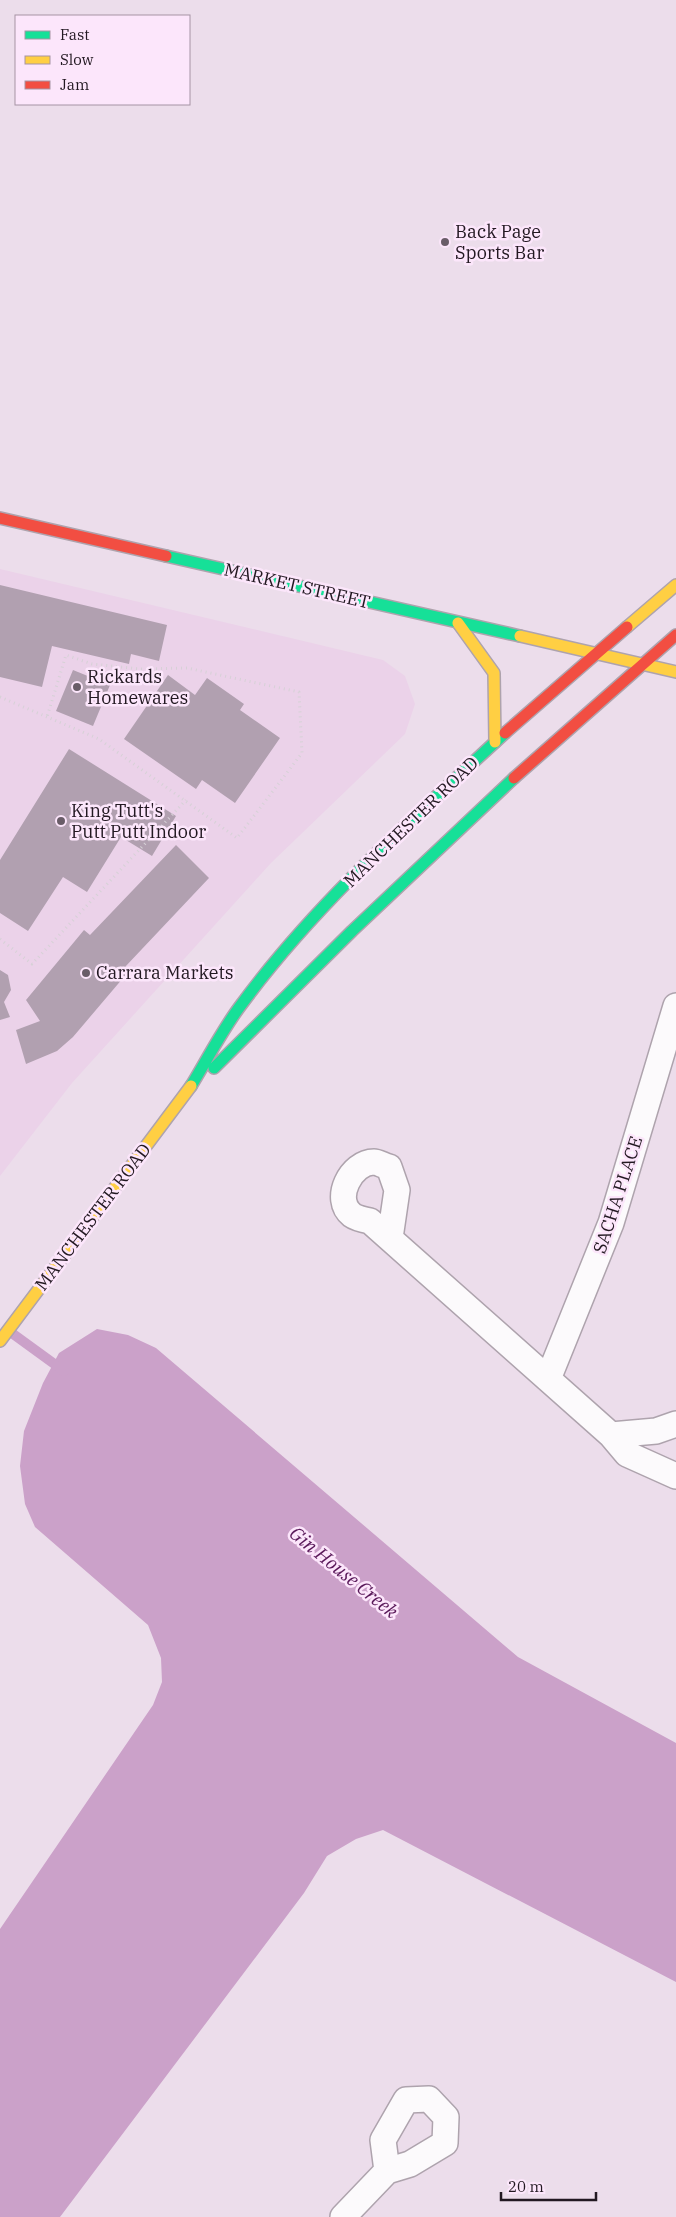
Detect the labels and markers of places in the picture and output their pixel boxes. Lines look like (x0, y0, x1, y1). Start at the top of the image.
place label: Back Page Sports Bar (455, 220, 544, 264)
marker: Back Page Sports Bar (439, 236, 451, 248)
place label: Rickards Homewares (87, 665, 188, 709)
marker: Rickards Homewares (71, 681, 83, 693)
place label: King Tutt's Putt Putt Indoor (71, 799, 206, 843)
marker: King Tutt's Putt Putt Indoor (55, 815, 67, 827)
place label: Carrara Markets (96, 961, 234, 984)
marker: Carrara Markets (80, 967, 92, 979)

